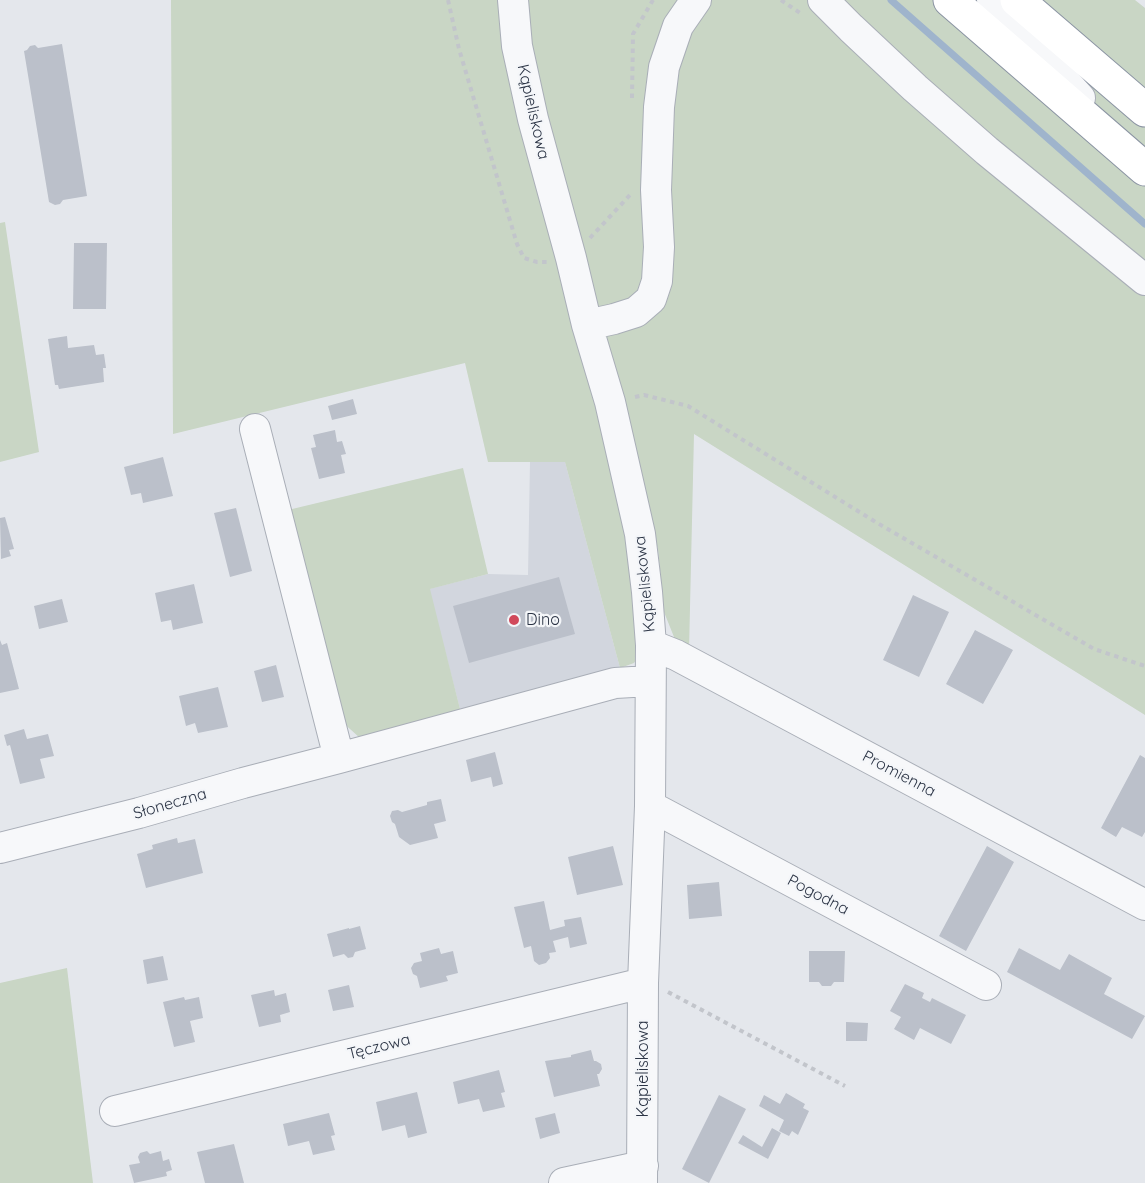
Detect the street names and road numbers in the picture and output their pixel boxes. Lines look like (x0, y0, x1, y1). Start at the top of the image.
street label: Kąpieliskowa (513, 63, 553, 161)
street label: Kąpieliskowa (630, 535, 660, 633)
street label: Promienna (859, 747, 939, 801)
street label: Słoneczna (131, 784, 209, 824)
street label: Pogodna (784, 871, 852, 919)
street label: Kąpieliskowa (633, 1021, 653, 1117)
street label: Tęczowa (346, 1030, 412, 1064)

